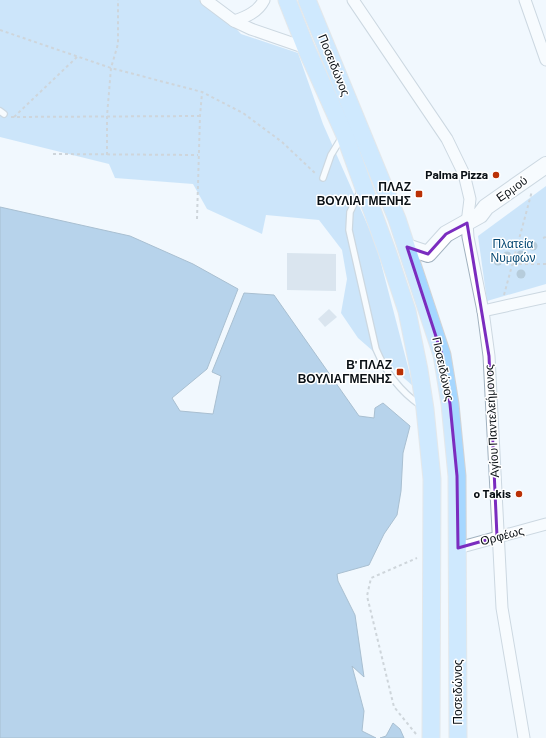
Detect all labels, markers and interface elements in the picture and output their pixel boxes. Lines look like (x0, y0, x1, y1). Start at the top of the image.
street label: Ποσειδώνος (315, 32, 354, 98)
place label: Palma Pizza (425, 167, 488, 181)
marker: Palma Pizza (491, 170, 501, 180)
street label: Ερμού (493, 173, 530, 205)
place label: ΠΛΑΖ ΒΟΥΛΙΑΓΜΕΝΗΣ (317, 179, 411, 207)
marker: ΠΛΑΖ ΒΟΥΛΙΑΓΜΕΝΗΣ (414, 189, 424, 199)
park label: Πλατεία Νυμφών (491, 236, 535, 265)
street label: Ποσειδώνος (429, 335, 458, 403)
place label: Β' ΠΛΑΖ ΒΟΥΛΙΑΓΜΕΝΗΣ (298, 357, 392, 385)
street label: Αγίου Παντελεήμονος (481, 364, 502, 478)
marker: Β' ΠΛΑΖ ΒΟΥΛΙΑΓΜΕΝΗΣ (395, 367, 405, 377)
place label: o Takis (474, 486, 511, 500)
marker: o Takis (514, 489, 524, 499)
street label: Ορφέως (478, 522, 525, 549)
street label: Ποσειδώνος (450, 659, 465, 725)

